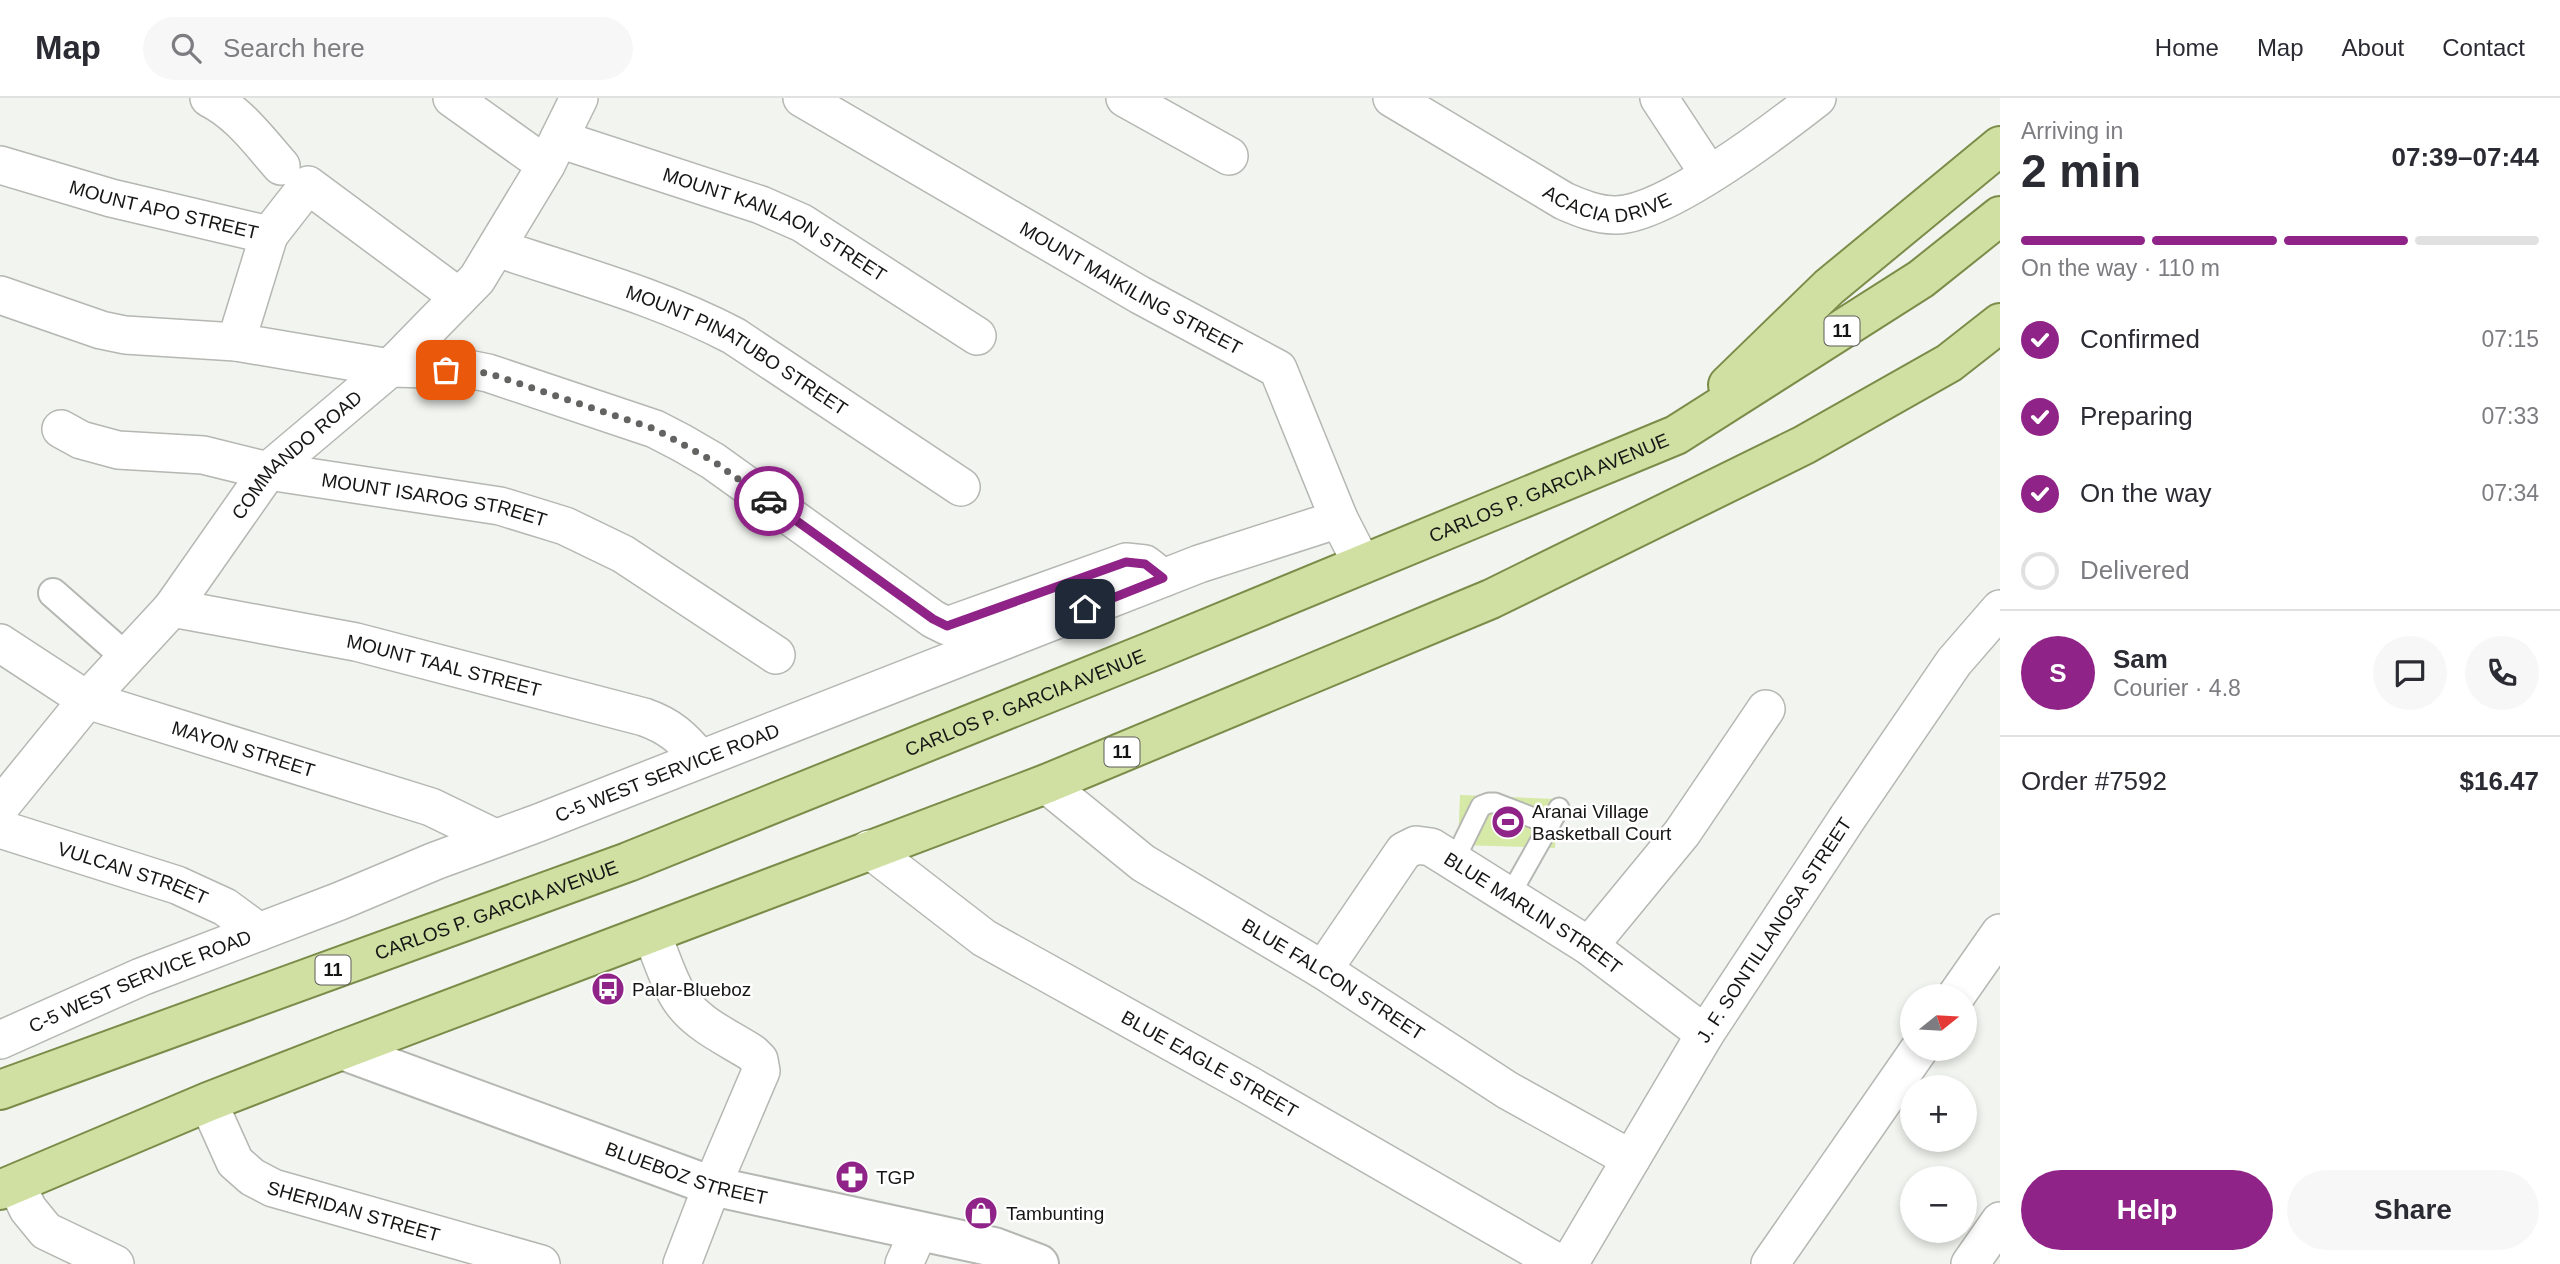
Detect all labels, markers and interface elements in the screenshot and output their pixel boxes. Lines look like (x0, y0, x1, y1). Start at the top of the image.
search box (143, 17, 633, 80)
text: Map (35, 29, 101, 66)
icon: search (167, 29, 205, 67)
text: Search here (223, 33, 365, 63)
text: Home (2155, 34, 2219, 61)
text: Map (2257, 34, 2304, 61)
text: About (2342, 34, 2404, 61)
text: Contact (2442, 34, 2525, 61)
text: Arriving in (2021, 118, 2123, 144)
text: 07:39–07:44 (2392, 142, 2539, 172)
text: 2 min (2021, 145, 2141, 197)
street label: MOUNT KANLAON STREET (660, 164, 891, 286)
street label: MOUNT APO STREET (67, 176, 261, 243)
street label: ACACIA DRIVE (1539, 181, 1674, 226)
street label: MOUNT MAIKILING STREET (1016, 217, 1246, 359)
text: On the way · 110 m (2021, 255, 2220, 281)
street label: MOUNT PINATUBO STREET (623, 281, 852, 420)
road number: 11 (1825, 316, 1860, 345)
icon: check (2021, 321, 2059, 359)
text: Confirmed (2080, 324, 2200, 354)
text: 07:15 (2481, 326, 2539, 352)
pin (416, 340, 476, 400)
icon: bag (427, 351, 465, 389)
street label: COMMANDO ROAD (228, 386, 366, 523)
icon: check (2021, 398, 2059, 436)
text: Preparing (2080, 401, 2193, 431)
text: 07:33 (2481, 403, 2539, 429)
street label: CARLOS P. GARCIA AVENUE (1426, 429, 1672, 547)
courier (734, 466, 804, 536)
street label: MOUNT ISAROG STREET (320, 469, 550, 531)
icon: check (2021, 475, 2059, 513)
text: On the way (2080, 478, 2212, 508)
text: 07:34 (2481, 480, 2539, 506)
icon: car (750, 482, 788, 520)
text: Delivered (2080, 555, 2190, 585)
pin (1055, 579, 1115, 639)
icon: home (1066, 590, 1104, 628)
street label: MOUNT TAAL STREET (345, 631, 544, 701)
button: chat (2373, 636, 2447, 710)
button: phone (2465, 636, 2539, 710)
text: Sam (2113, 644, 2168, 674)
street label: CARLOS P. GARCIA AVENUE (902, 645, 1148, 760)
text: S (2049, 658, 2067, 688)
text: Courier · 4.8 (2113, 675, 2241, 701)
street label: MAYON STREET (169, 717, 318, 781)
street label: C-5 WEST SERVICE ROAD (552, 719, 782, 826)
road number: 11 (1104, 738, 1140, 766)
text: Order #7592 (2021, 766, 2167, 796)
text: $16.47 (2459, 766, 2539, 796)
place label: Aranai Village Basketball Court (1532, 801, 1672, 844)
sports icon: Aranai Village Basketball Court (1489, 803, 1527, 841)
street label: J. F. SONTILLANOSA STREET (1692, 813, 1856, 1046)
street label: VULCAN STREET (55, 838, 212, 909)
street label: BLUE MARLIN STREET (1440, 848, 1626, 978)
street label: CARLOS P. GARCIA AVENUE (372, 857, 621, 964)
street label: BLUE FALCON STREET (1238, 914, 1429, 1045)
street label: C-5 WEST SERVICE ROAD (26, 926, 254, 1037)
road number: 11 (316, 956, 350, 984)
bus stop icon: Palar-Blueboz (589, 970, 627, 1008)
place label: Palar-Blueboz (632, 979, 751, 1000)
north arrow (1900, 984, 1978, 1060)
map controls (1900, 984, 1977, 1243)
street label: BLUE EAGLE STREET (1118, 1006, 1302, 1122)
button: + (1900, 1075, 1977, 1152)
street label: BLUEBOZ STREET (602, 1138, 770, 1209)
pharmacy icon: TGP (833, 1158, 871, 1196)
button: − (1900, 1166, 1977, 1243)
place label: TGP (876, 1167, 915, 1188)
button: Help (2021, 1170, 2273, 1250)
button: Share (2287, 1170, 2539, 1250)
street label: SHERIDAN STREET (265, 1177, 443, 1246)
shop icon: Tambunting (962, 1194, 1000, 1232)
place label: Tambunting (1006, 1203, 1104, 1224)

